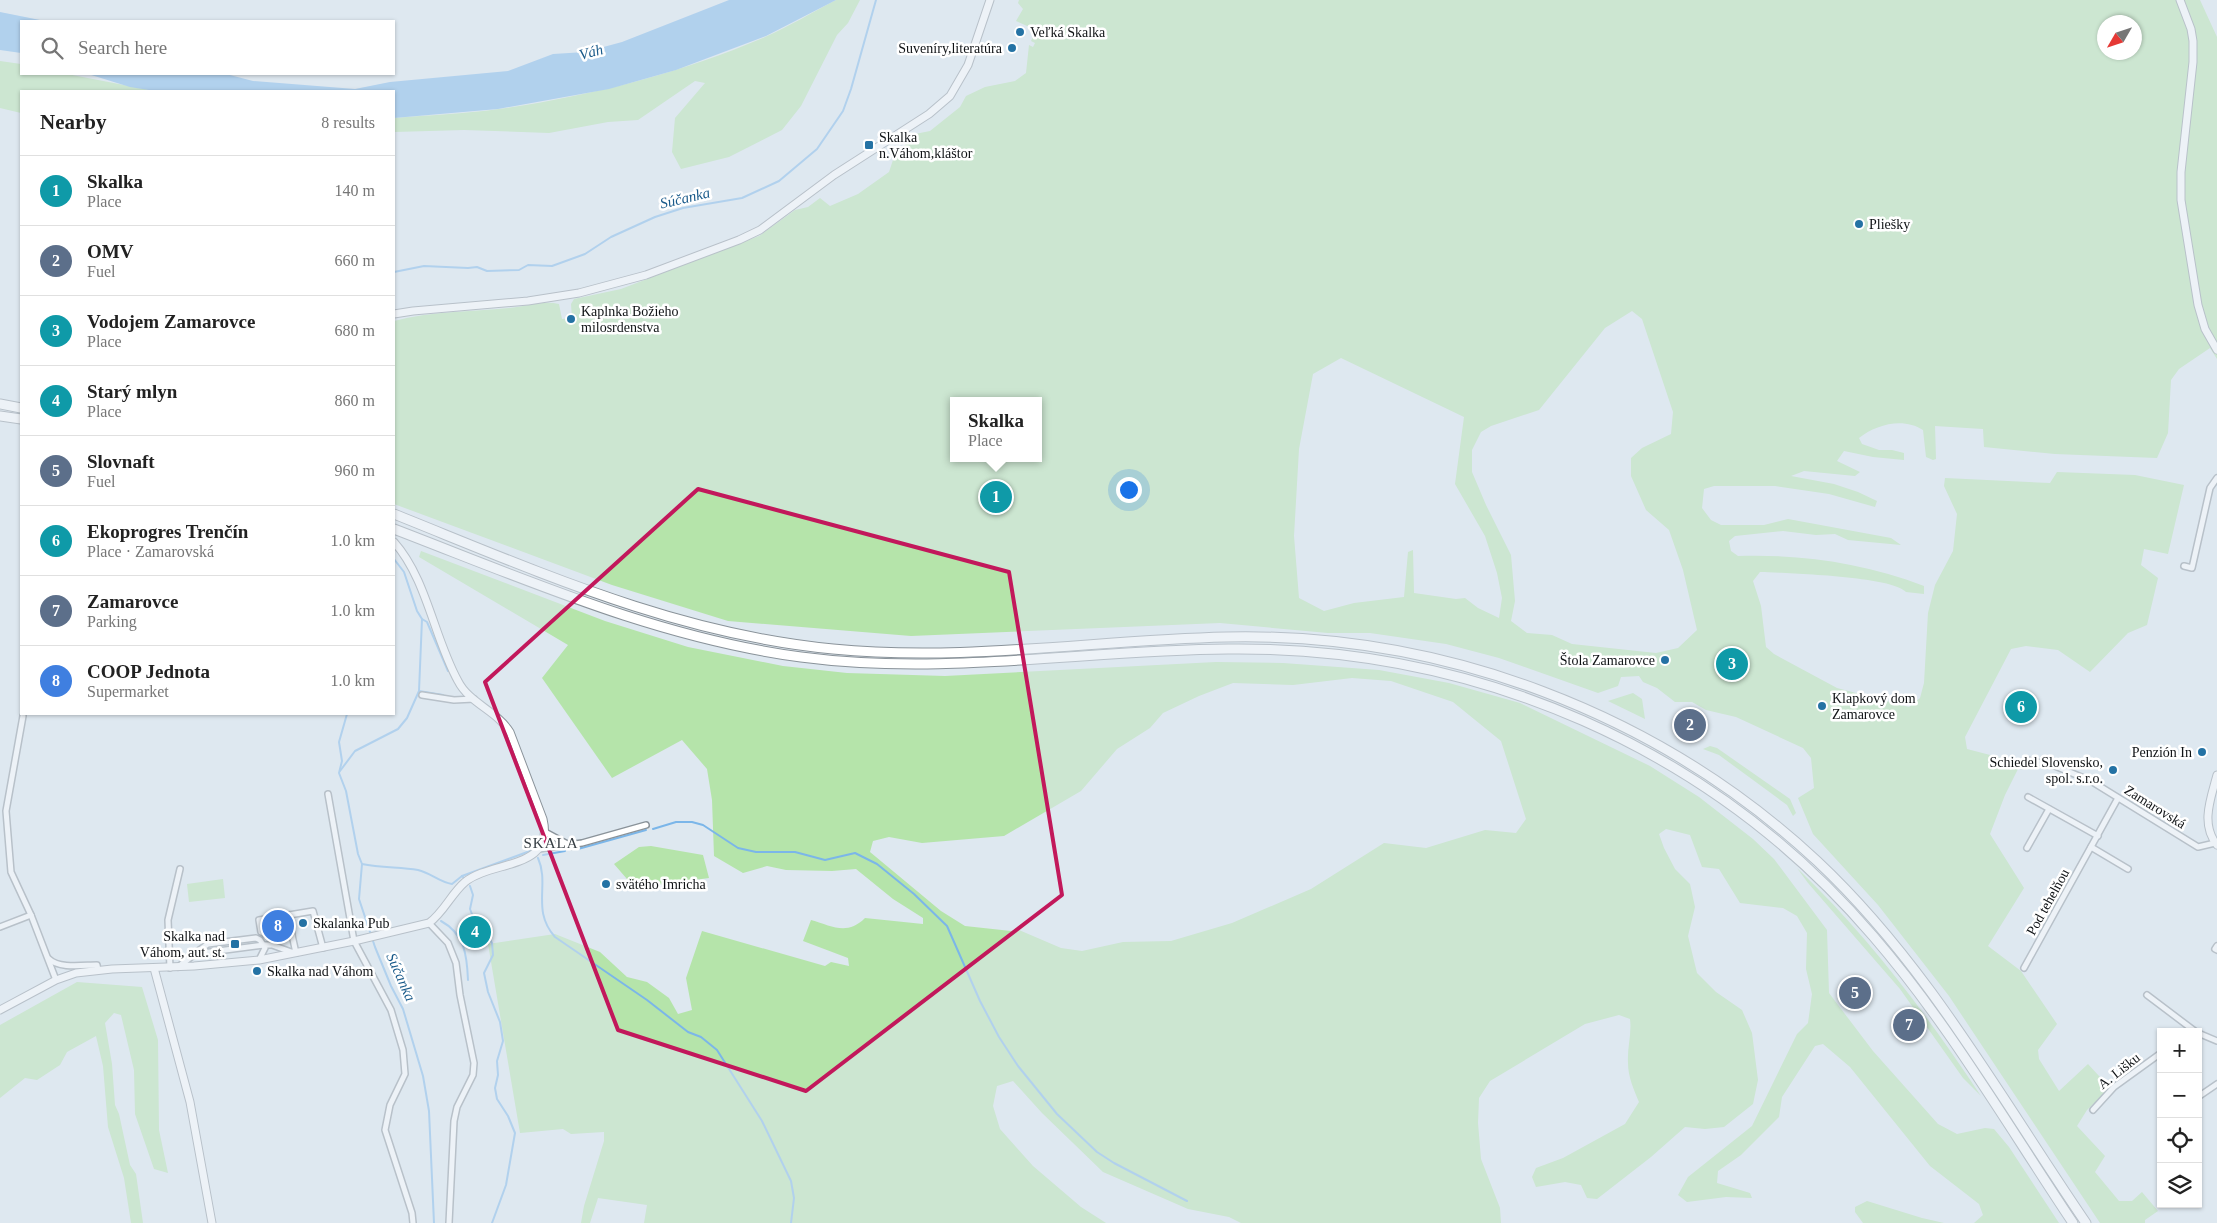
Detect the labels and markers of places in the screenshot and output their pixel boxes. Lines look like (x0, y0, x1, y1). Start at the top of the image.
place label: Veľká Skalka (1030, 25, 1106, 40)
marker: Veľká Skalka (1014, 26, 1026, 38)
place label: Suveníry,literatúra (898, 41, 1003, 56)
marker: Suveníry,literatúra (1006, 42, 1018, 54)
place label: Skalka n.Váhom,kláštor (879, 130, 973, 161)
marker: Skalka n.Váhom,kláštor (863, 139, 875, 151)
place label: Pliešky (1869, 217, 1910, 232)
marker: Pliešky (1853, 218, 1865, 230)
place label: Kaplnka Božieho milosrdenstva (581, 304, 679, 335)
marker: Kaplnka Božieho milosrdenstva (565, 313, 577, 325)
pin: 1 (980, 478, 1012, 516)
pin: 3 (1716, 645, 1748, 683)
place label: Štola Zamarovce (1560, 652, 1655, 668)
marker: Štola Zamarovce (1659, 654, 1671, 666)
pin: 6 (2005, 688, 2037, 726)
place label: Klapkový dom Zamarovce (1832, 691, 1916, 722)
marker: Klapkový dom Zamarovce (1816, 700, 1828, 712)
pin: 2 (1674, 706, 1706, 744)
place label: Penzión In (2132, 745, 2192, 760)
marker: Penzión In (2196, 746, 2208, 758)
place label: Schiedel Slovensko, spol. s.r.o. (1989, 755, 2103, 786)
marker: Schiedel Slovensko, spol. s.r.o. (2107, 764, 2119, 776)
place label: svätého Imricha (616, 877, 707, 892)
marker: svätého Imricha (600, 878, 612, 890)
pin: 8 (262, 907, 294, 945)
pin: 4 (459, 913, 491, 951)
place label: Skalanka Pub (313, 916, 390, 931)
marker: Skalanka Pub (297, 917, 309, 929)
place label: Skalka nad Váhom, aut. st. (140, 929, 225, 960)
marker: Skalka nad Váhom, aut. st. (229, 938, 241, 950)
place label: Skalka nad Váhom (267, 964, 373, 979)
marker: Skalka nad Váhom (251, 965, 263, 977)
pin: 5 (1839, 974, 1871, 1012)
pin: 7 (1893, 1006, 1925, 1044)

